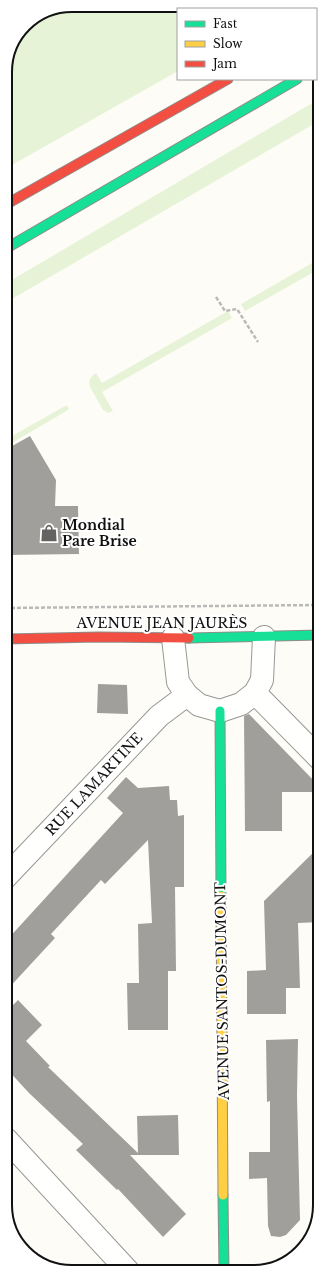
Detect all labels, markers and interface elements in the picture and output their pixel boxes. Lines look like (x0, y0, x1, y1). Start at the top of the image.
legend (177, 8, 317, 80)
text: Fast (213, 16, 238, 31)
text: Slow (213, 36, 243, 51)
text: Jam (211, 56, 237, 71)
place label: Mondial Pare Brise (62, 516, 137, 550)
shop icon: Mondial Pare Brise (39, 523, 59, 543)
street label: AVENUE JEAN JAURÈS (76, 614, 247, 632)
street label: RUE LAMARTINE (42, 729, 146, 839)
street label: AVENUE SANTOS-DUMONT (211, 882, 233, 1101)

